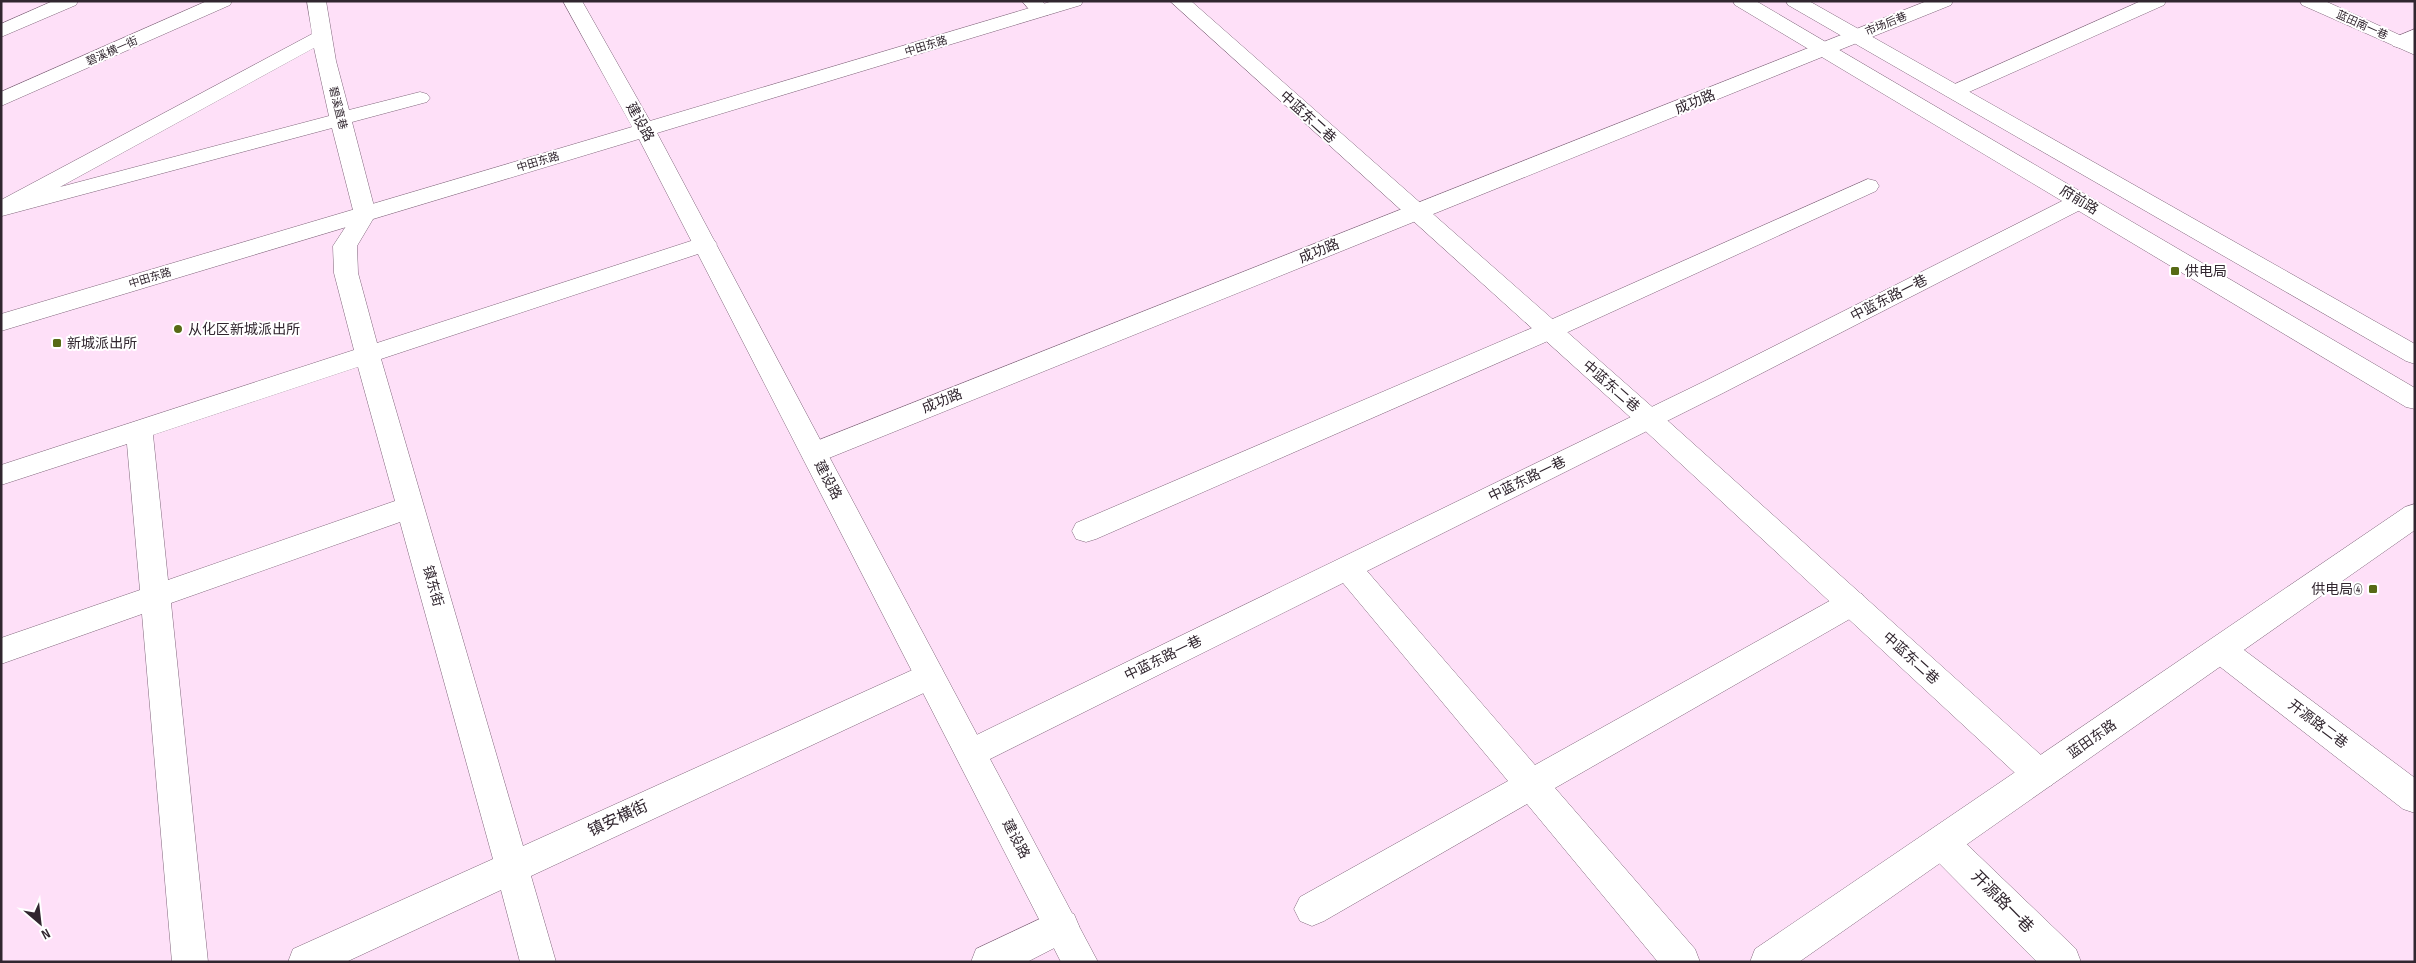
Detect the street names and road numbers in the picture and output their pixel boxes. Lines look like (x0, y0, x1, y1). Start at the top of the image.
street label: 蓝田南一巷 (2334, 8, 2390, 42)
street label: 市场后巷 (1863, 10, 1909, 38)
street label: 中田东路 (903, 33, 949, 59)
street label: 碧溪横一街 (84, 34, 140, 68)
street label: 碧溪直巷 (326, 85, 350, 131)
street label: 成功路 (1672, 86, 1718, 118)
street label: 中蓝东二巷 (1276, 87, 1340, 147)
street label: 建设路 (622, 100, 658, 144)
street label: 中田东路 (515, 149, 561, 175)
street label: 府前路 (2057, 182, 2101, 218)
street label: 成功路 (1296, 235, 1342, 267)
street label: 中田东路 (127, 265, 173, 291)
street label: 中蓝东路一巷 (1848, 271, 1930, 325)
street label: 中蓝东二巷 (1579, 357, 1643, 415)
street label: 成功路 (919, 385, 965, 417)
street label: 中蓝东路一巷 (1486, 453, 1568, 505)
street label: 建设路 (811, 457, 845, 503)
street label: 镇东街 (419, 563, 447, 609)
street label: 中蓝东二巷 (1879, 628, 1943, 688)
street label: 中蓝东路一巷 (1122, 632, 1204, 684)
street label: 开源路二巷 (2285, 696, 2351, 752)
street label: 蓝田东路 (2064, 716, 2120, 762)
street label: 镇安横街 (585, 797, 651, 841)
street label: 建设路 (999, 816, 1033, 862)
street label: 开源路一巷 (1967, 867, 2037, 937)

